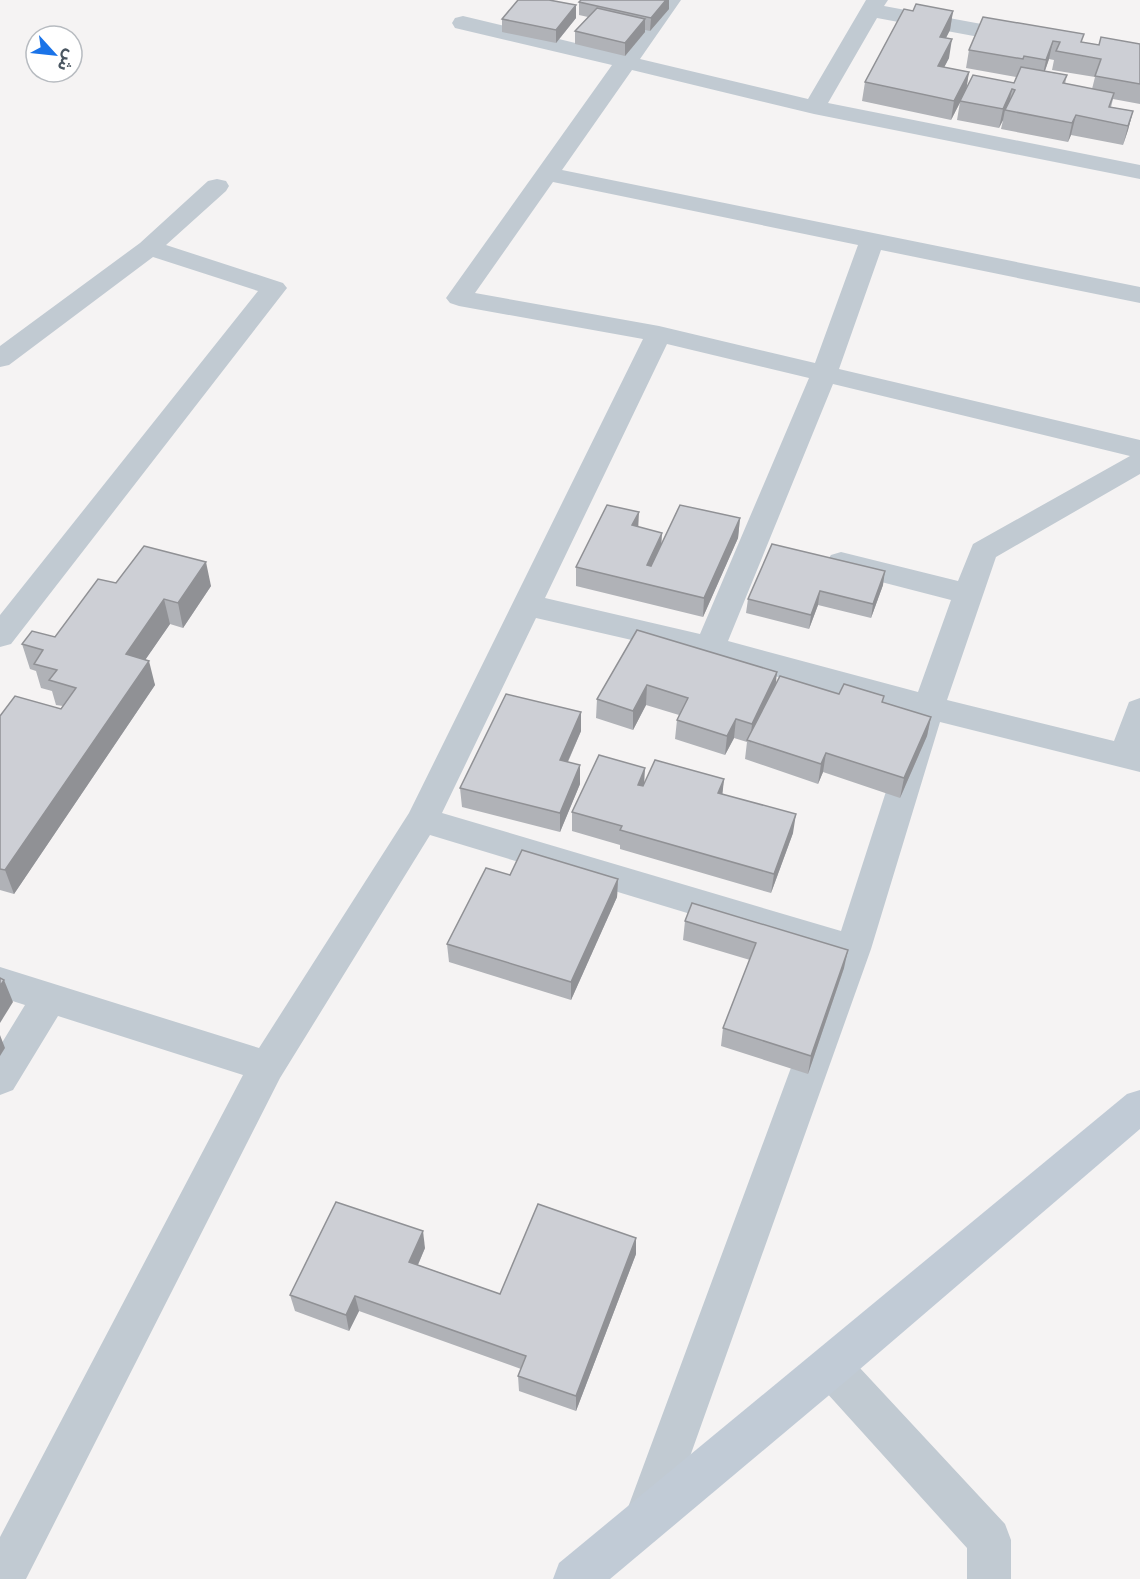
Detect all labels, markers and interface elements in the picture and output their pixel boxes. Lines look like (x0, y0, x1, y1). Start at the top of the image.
north arrow (24, 24, 84, 84)
text: ش (53, 47, 80, 75)

